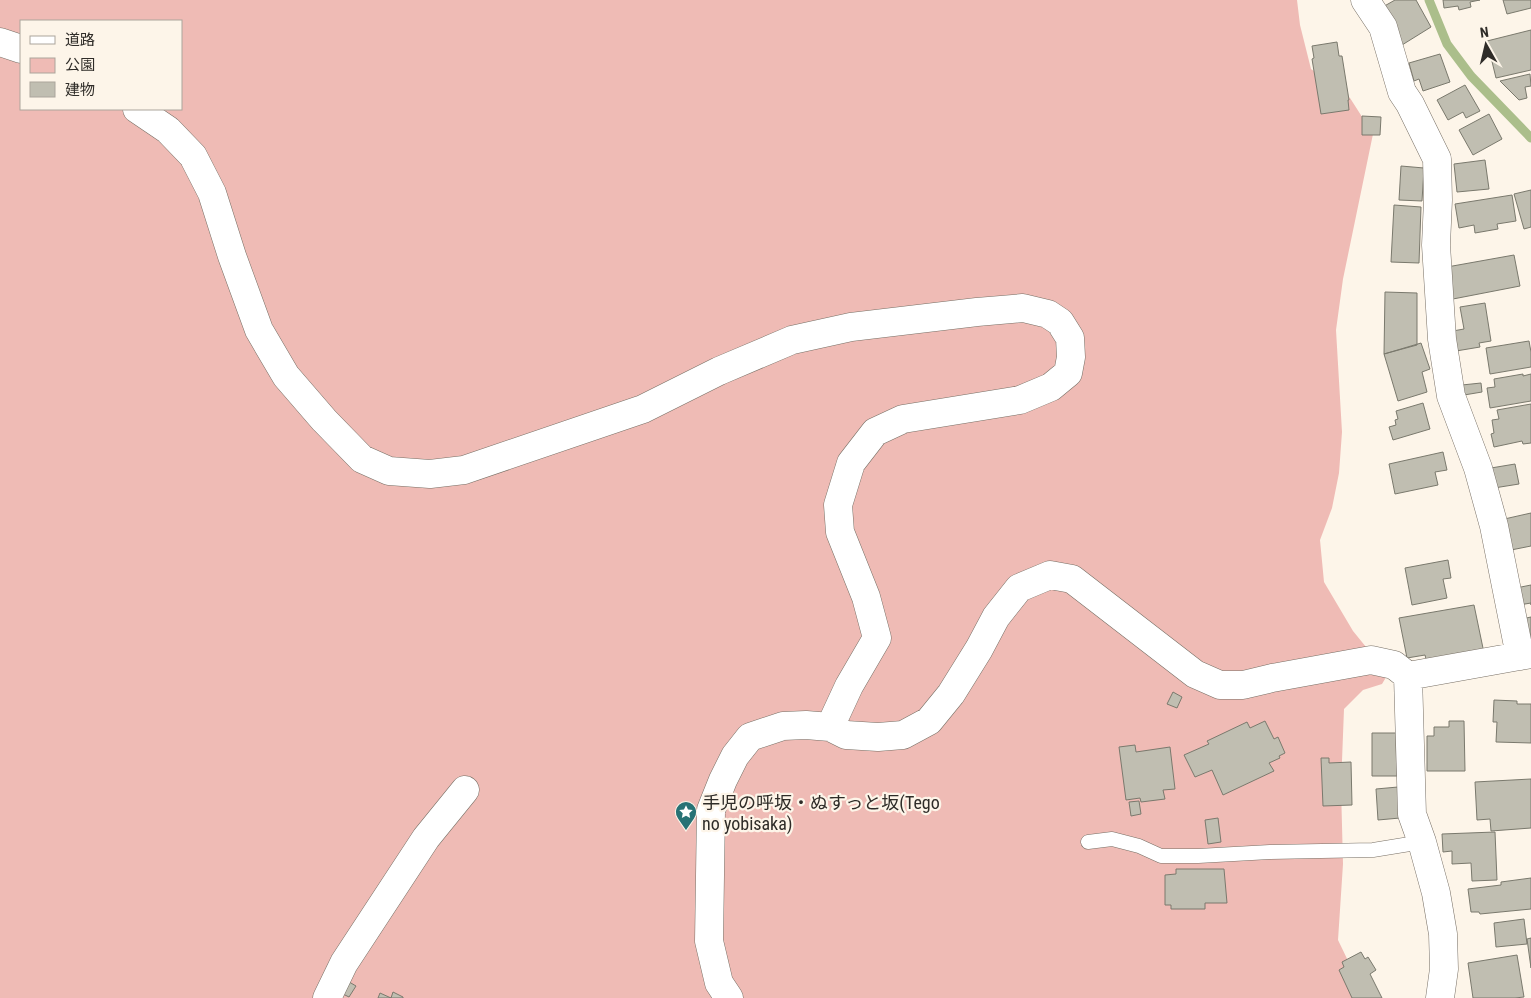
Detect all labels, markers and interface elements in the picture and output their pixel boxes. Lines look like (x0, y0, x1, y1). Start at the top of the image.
legend (20, 20, 182, 110)
north arrow (1461, 20, 1511, 70)
text: N (1479, 24, 1490, 41)
text: 道路 (65, 31, 95, 49)
text: 公園 (65, 56, 95, 74)
text: 建物 (65, 81, 95, 99)
place label: 手児の呼坂・ぬすっと坂(Tego no yobisaka) (702, 792, 940, 835)
place icon: 手児の呼坂・ぬすっと坂(Tego no yobisaka) (674, 800, 698, 831)

